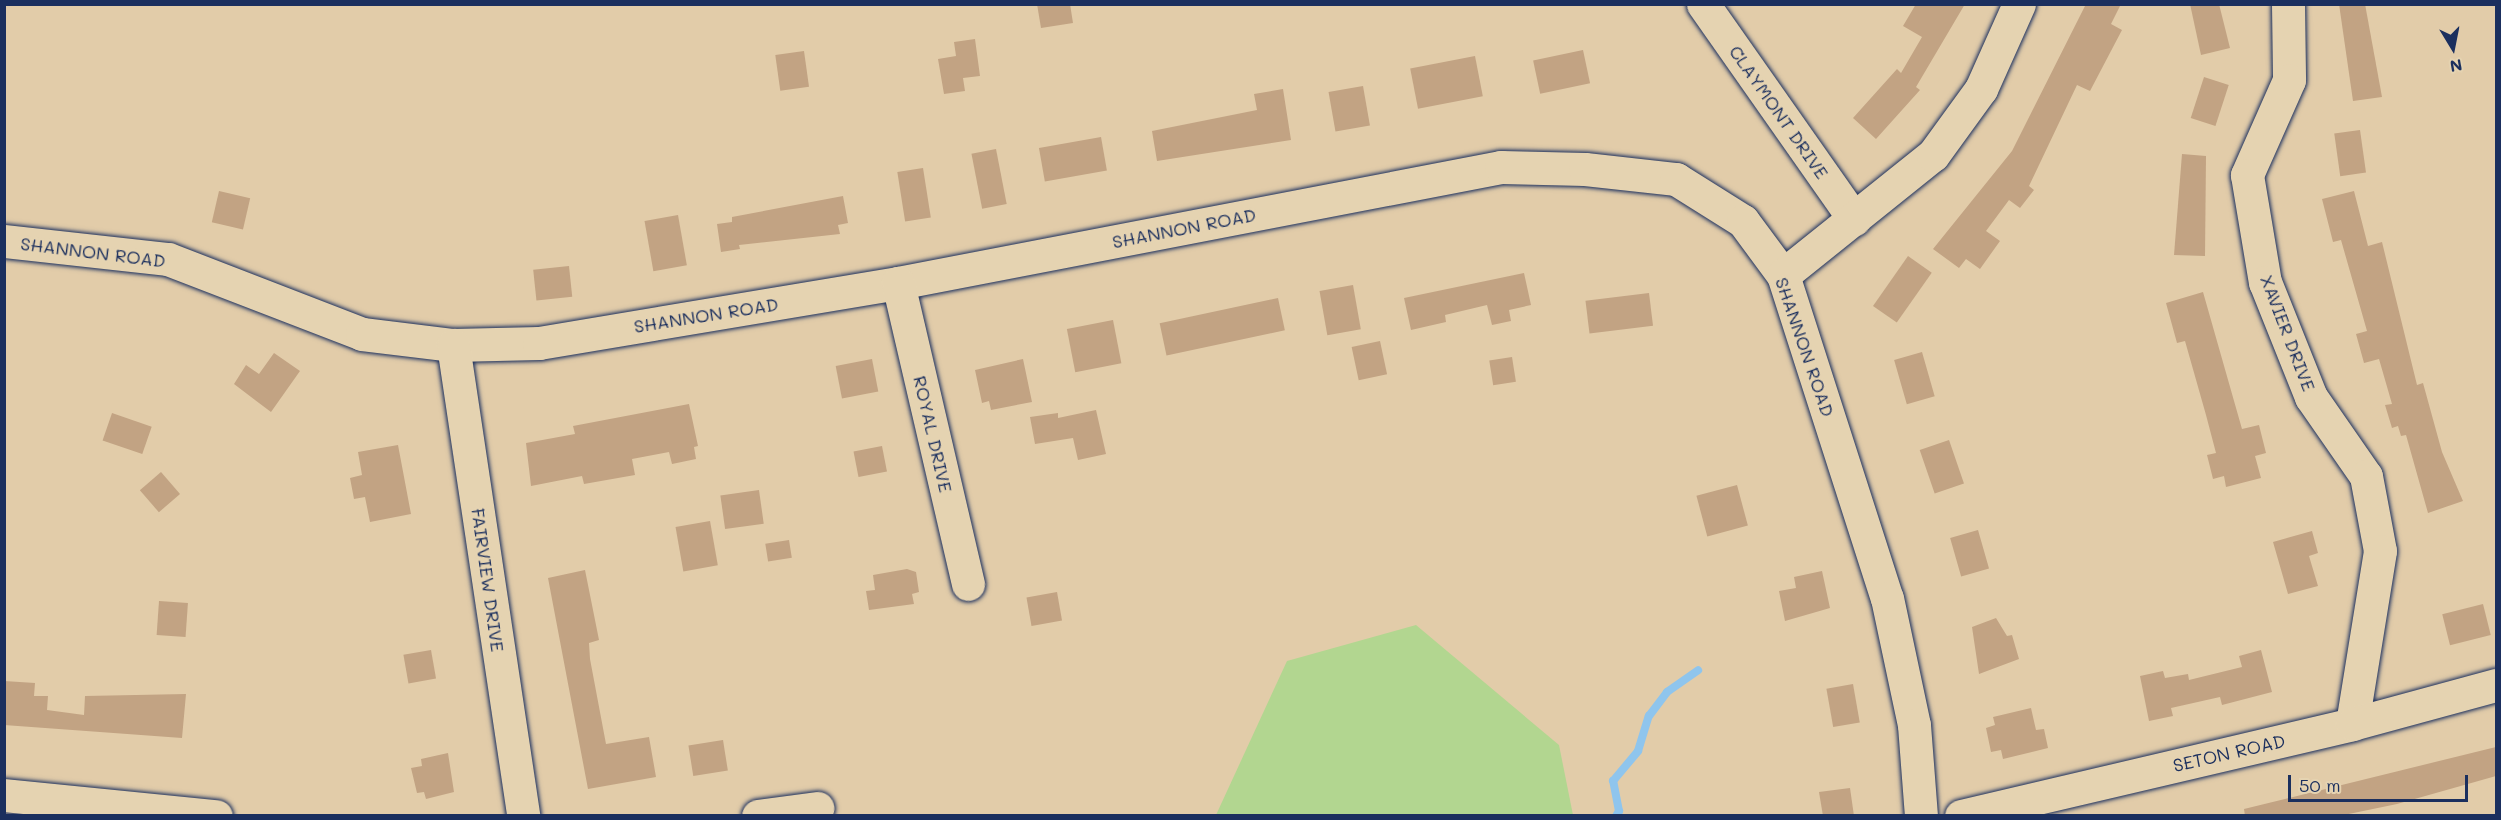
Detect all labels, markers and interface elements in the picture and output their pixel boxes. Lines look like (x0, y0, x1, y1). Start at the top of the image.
north arrow (2423, 18, 2483, 78)
street label: CLAYMONT DRIVE (1725, 41, 1833, 183)
text: N (2448, 55, 2464, 78)
street label: SHANNON ROAD (1110, 203, 1258, 253)
street label: SHANNON ROAD (19, 232, 167, 272)
street label: XAVIER DRIVE (2256, 272, 2320, 394)
street label: SHANNON ROAD (1771, 275, 1839, 419)
street label: SHANNON ROAD (632, 293, 780, 337)
street label: ROYAL DRIVE (909, 374, 957, 494)
street label: FAIRVIEW DRIVE (467, 507, 509, 653)
street label: SETON ROAD (2171, 730, 2287, 776)
scale bar (2291, 763, 2471, 801)
text: 50 m (2299, 773, 2341, 797)

